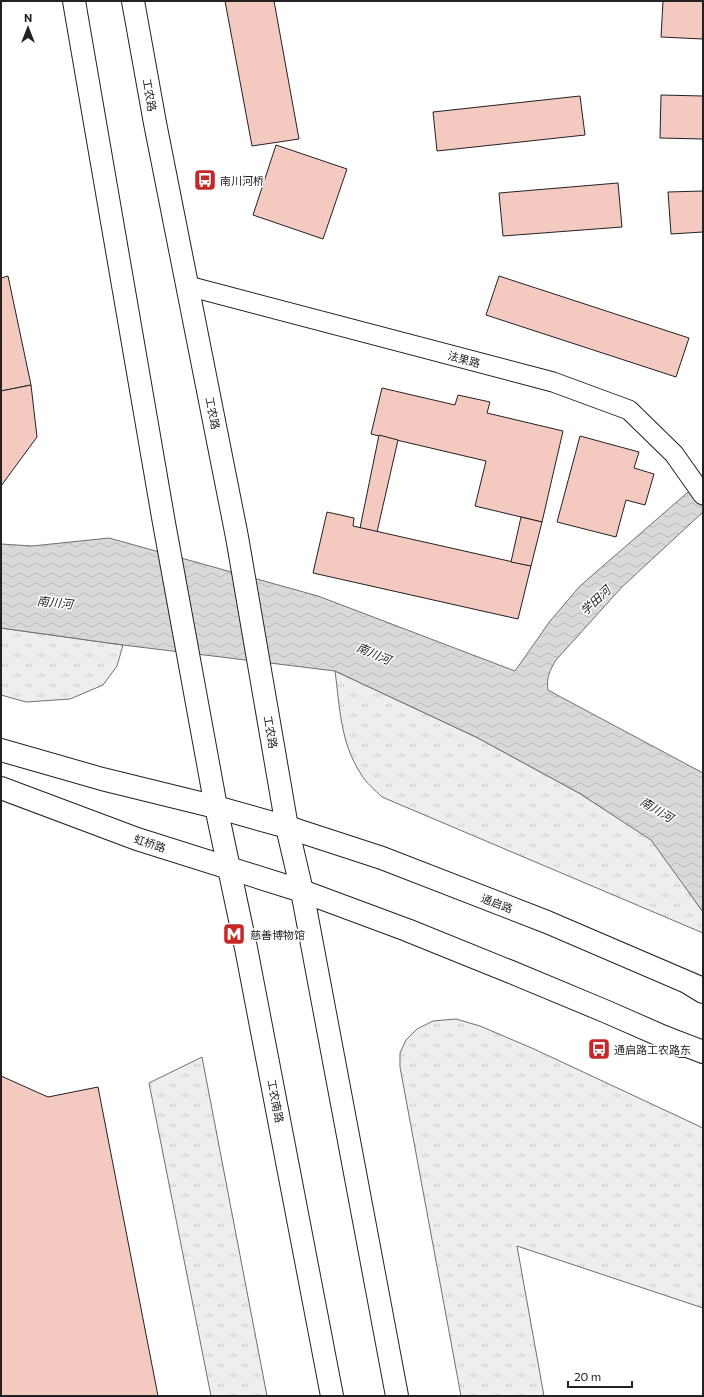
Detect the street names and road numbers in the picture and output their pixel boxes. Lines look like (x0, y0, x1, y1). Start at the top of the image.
street label: 工农路 (141, 78, 159, 112)
street label: 法果路 (446, 348, 482, 370)
street label: 工农路 (203, 396, 223, 430)
street label: 工农路 (262, 715, 280, 749)
street label: 虹桥路 (132, 832, 168, 854)
street label: 通启路 (479, 891, 515, 915)
street label: 工农南路 (265, 1078, 287, 1124)

